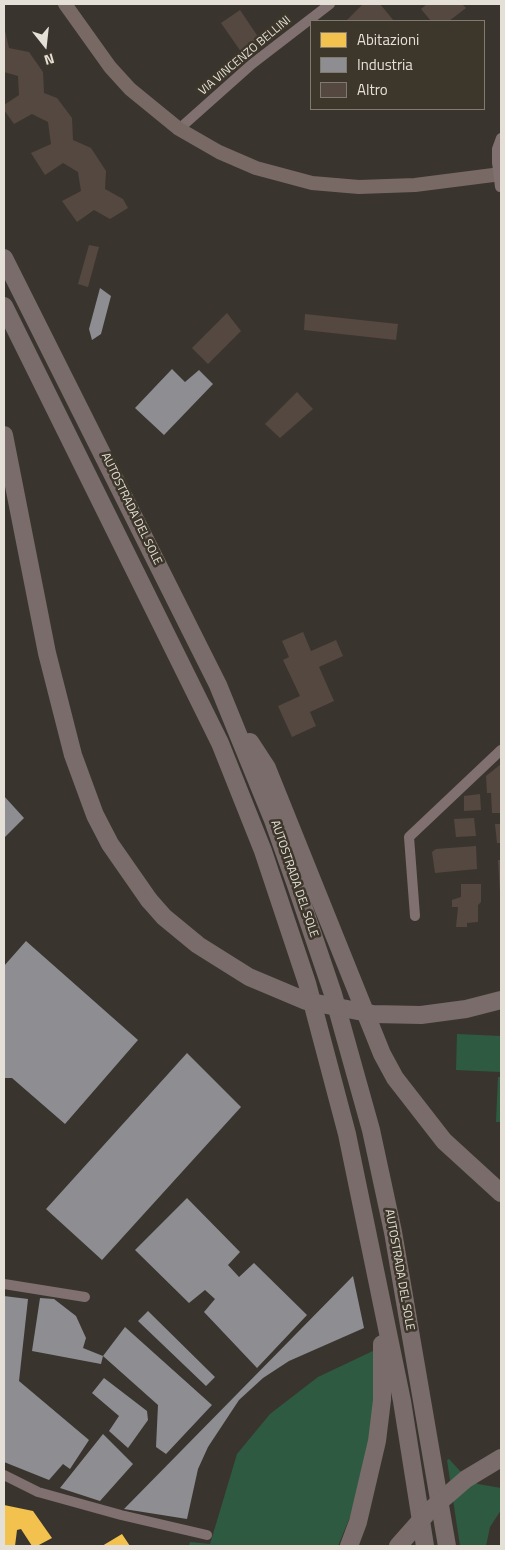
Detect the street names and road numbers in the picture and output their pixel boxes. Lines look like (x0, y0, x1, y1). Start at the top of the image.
street label: VIA VINCENZO BELLINI (196, 13, 294, 99)
street label: AUTOSTRADA DEL SOLE (98, 451, 164, 567)
street label: AUTOSTRADA DEL SOLE (267, 819, 321, 939)
street label: AUTOSTRADA DEL SOLE (381, 1208, 417, 1332)

